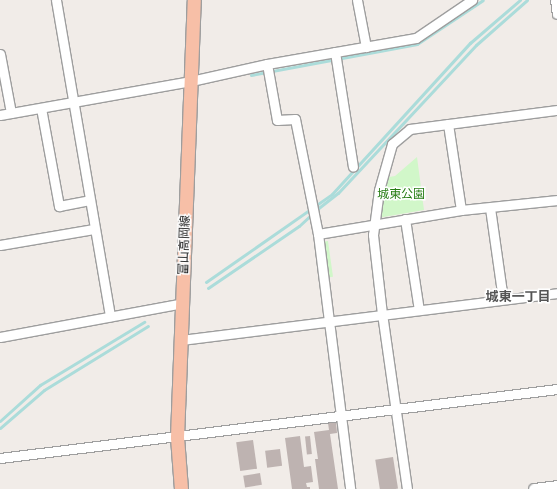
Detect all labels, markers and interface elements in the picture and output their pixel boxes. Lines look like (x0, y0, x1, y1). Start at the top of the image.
park label: 城東公園 (377, 188, 425, 202)
street label: 富山高岡線 (177, 215, 193, 275)
district label: 城東一丁目 (486, 289, 550, 305)

